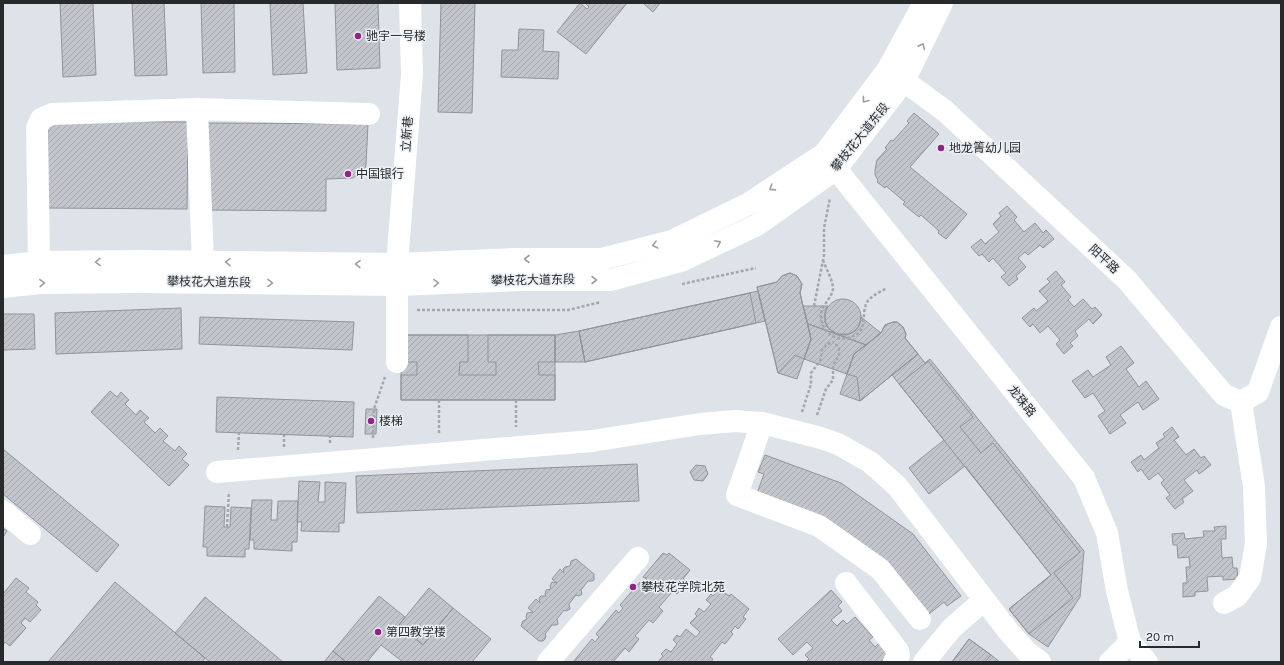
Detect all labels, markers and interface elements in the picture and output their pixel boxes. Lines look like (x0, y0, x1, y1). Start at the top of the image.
place label: 驰宇一号楼 (366, 29, 426, 43)
marker: 驰宇一号楼 (353, 31, 363, 41)
one-way arrow (917, 43, 925, 50)
one-way arrow (862, 96, 869, 103)
street label: 攀枝花大道东段 (828, 100, 892, 174)
street label: 立新巷 (399, 116, 415, 152)
place label: 地龙箐幼儿园 (949, 141, 1021, 155)
marker: 地龙箐幼儿园 (936, 143, 946, 153)
place label: 中国银行 (356, 167, 404, 181)
marker: 中国银行 (343, 169, 353, 179)
one-way arrow (769, 183, 776, 190)
one-way arrow (652, 241, 659, 249)
one-way arrow (713, 241, 721, 248)
street label: 阳平路 (1086, 242, 1122, 276)
one-way arrow (524, 255, 530, 263)
one-way arrow (95, 258, 101, 266)
one-way arrow (225, 258, 231, 266)
one-way arrow (355, 260, 361, 268)
street label: 攀枝花大道东段 (491, 272, 575, 288)
street label: 攀枝花大道东段 (167, 274, 251, 290)
one-way arrow (591, 276, 597, 284)
one-way arrow (39, 279, 45, 287)
one-way arrow (267, 279, 273, 287)
one-way arrow (433, 279, 439, 287)
street label: 龙珠路 (1005, 383, 1039, 419)
place label: 楼梯 (379, 414, 403, 428)
marker: 楼梯 (366, 416, 376, 426)
place label: 攀枝花学院北苑 (641, 580, 725, 594)
marker: 攀枝花学院北苑 (628, 582, 638, 592)
scale bar (1140, 623, 1199, 649)
place label: 第四教学楼 (386, 625, 446, 639)
marker: 第四教学楼 (373, 627, 383, 637)
text: 20 m (1146, 630, 1174, 644)

